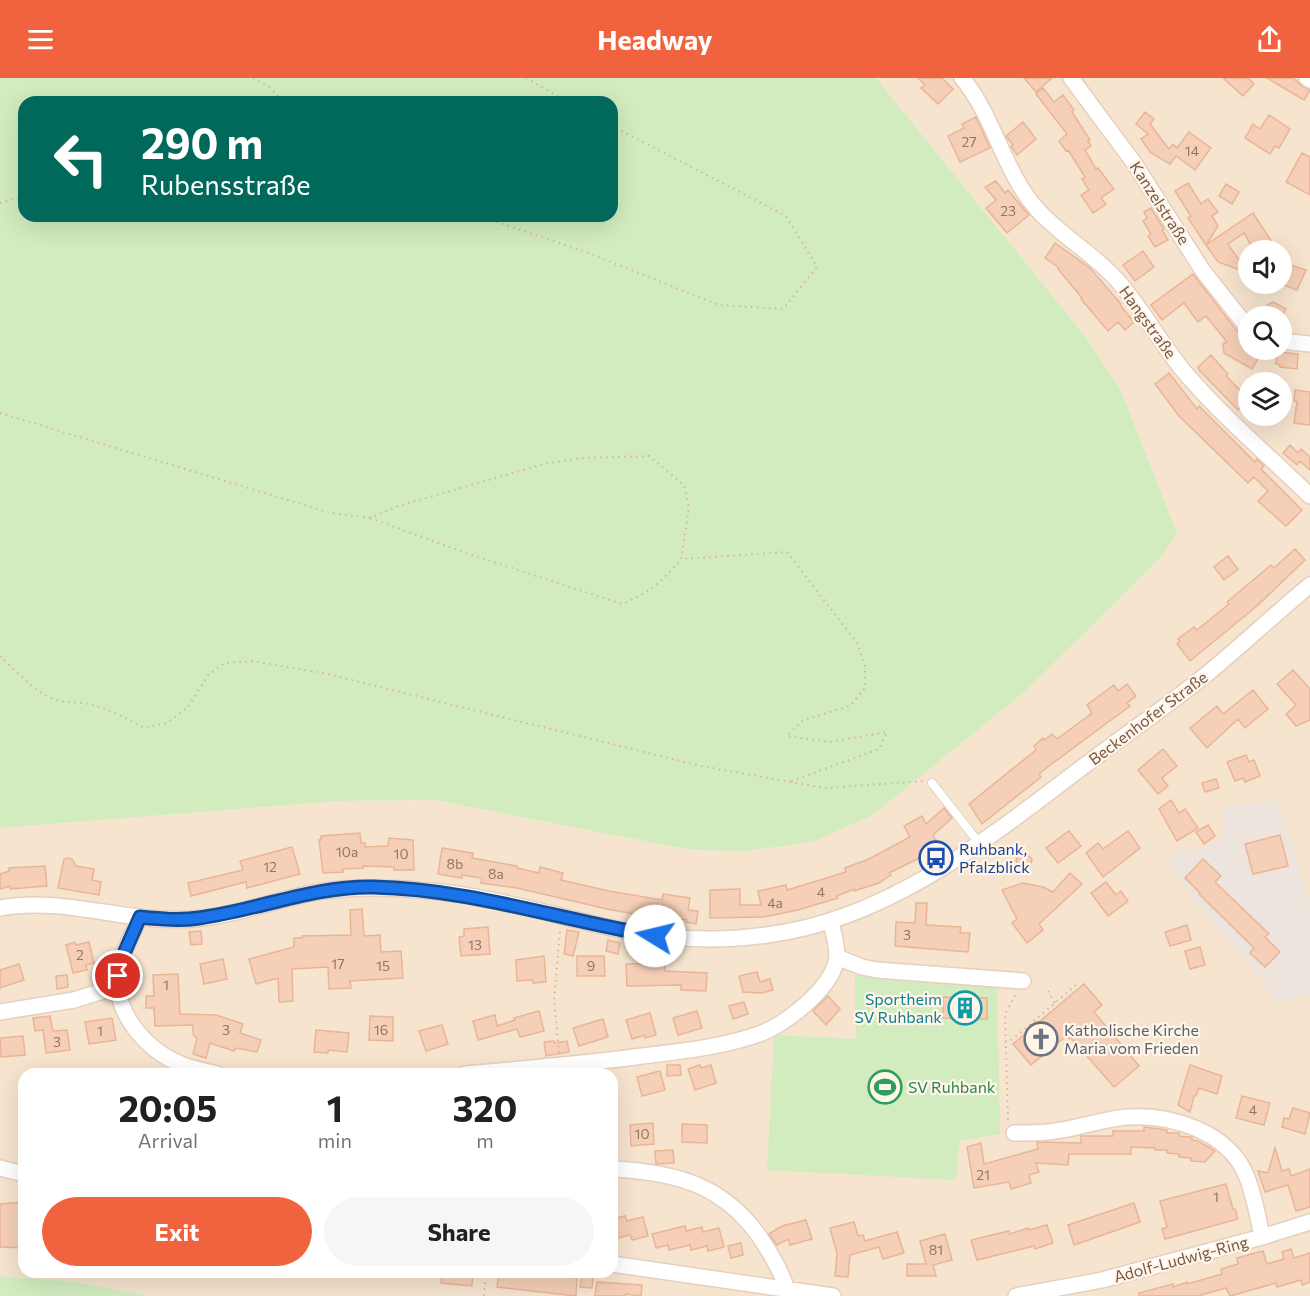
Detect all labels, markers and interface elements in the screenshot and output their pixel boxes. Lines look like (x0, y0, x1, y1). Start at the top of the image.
icon: menu (24, 23, 57, 56)
text: Headway (597, 23, 713, 56)
icon: share (1253, 23, 1286, 56)
text: 290 m (141, 116, 263, 168)
icon: left (42, 120, 120, 198)
house number: 27 (961, 133, 977, 150)
house number: 14 (1185, 142, 1200, 159)
street label: Kanzelstraße (1127, 158, 1194, 248)
text: Rubensstraße (141, 168, 310, 201)
house number: 23 (1000, 202, 1016, 219)
map controls (1238, 240, 1292, 426)
button: sound (1238, 240, 1292, 294)
street label: Hangstraße (1116, 282, 1181, 362)
button: search (1238, 306, 1292, 360)
button: layers (1238, 372, 1292, 426)
street label: Beckenhofer Straße (1085, 667, 1211, 768)
place label: Ruhbank, Pfalzblick (959, 839, 1030, 876)
bus stop icon: Ruhbank, Pfalzblick (918, 840, 954, 876)
house number: 10a (336, 843, 358, 860)
house number: 10 (393, 845, 409, 862)
house number: 8b (447, 855, 463, 872)
house number: 12 (263, 858, 277, 875)
house number: 8a (488, 865, 504, 882)
house number: 4 (817, 883, 826, 900)
house number: 4a (767, 894, 783, 911)
position arrow (623, 904, 687, 968)
house number: 3 (903, 926, 911, 943)
house number: 13 (468, 936, 482, 953)
house number: 2 (76, 946, 84, 963)
pin (92, 950, 143, 1001)
house number: 17 (331, 955, 345, 972)
house number: 15 (376, 957, 390, 974)
house number: 9 (587, 957, 595, 974)
icon: arrive (101, 959, 134, 992)
house number: 1 (163, 976, 169, 993)
place label: Sportheim SV Ruhbank (854, 989, 942, 1026)
building icon: Sportheim SV Ruhbank (947, 990, 983, 1026)
place label: Katholische Kirche Maria vom Frieden (1064, 1020, 1199, 1057)
house number: 3 (222, 1021, 230, 1038)
house number: 16 (374, 1021, 388, 1038)
church icon: Katholische Kirche Maria vom Frieden (1023, 1021, 1059, 1057)
house number: 1 (97, 1022, 103, 1039)
house number: 3 (53, 1033, 61, 1050)
sports icon: SV Ruhbank (867, 1069, 903, 1105)
place label: SV Ruhbank (908, 1077, 996, 1096)
text: 20:05 (119, 1085, 217, 1129)
text: 1 (327, 1085, 343, 1129)
text: 320 (452, 1085, 517, 1129)
house number: 4 (1249, 1101, 1258, 1118)
house number: 10 (634, 1125, 650, 1142)
text: Arrival (138, 1128, 198, 1152)
text: min (318, 1128, 352, 1152)
text: m (476, 1128, 494, 1152)
house number: 21 (976, 1166, 990, 1183)
house number: 1 (1213, 1188, 1219, 1205)
button: Exit (42, 1197, 312, 1266)
button: Share (324, 1197, 594, 1266)
street label: Adolf-Ludwig-Ring (1112, 1231, 1250, 1286)
house number: 81 (929, 1241, 943, 1258)

